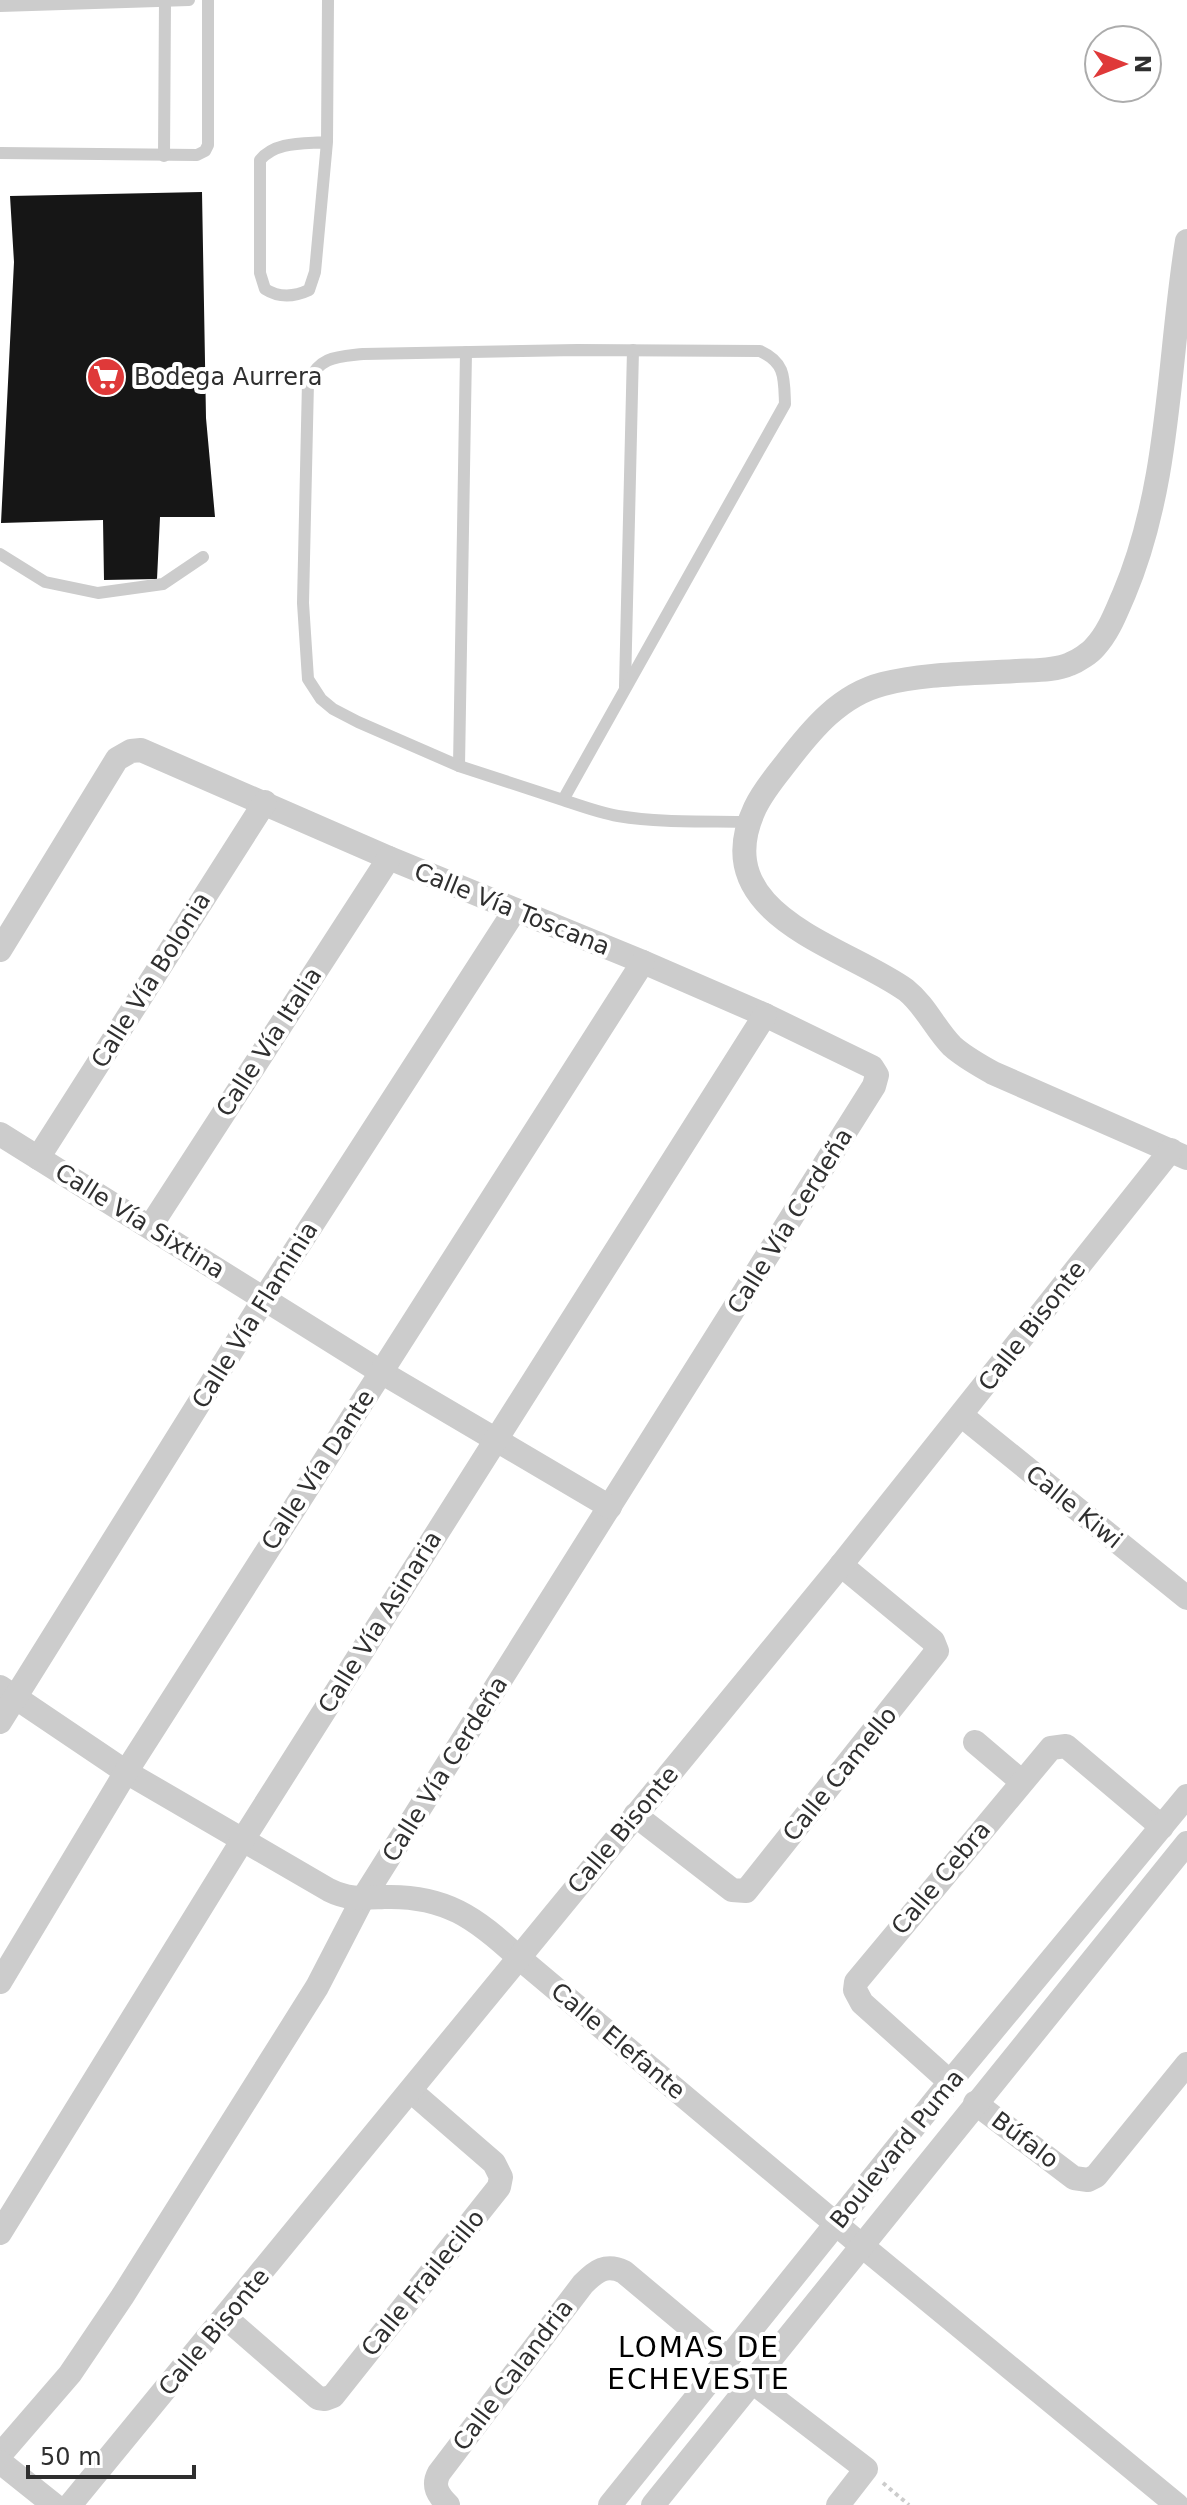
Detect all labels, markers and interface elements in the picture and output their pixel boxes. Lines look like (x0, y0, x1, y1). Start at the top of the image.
north arrow (1083, 24, 1163, 104)
text: N (1130, 55, 1155, 73)
supermarket icon: Bodega Aurrera (85, 356, 127, 398)
place label: Bodega Aurrera (134, 363, 322, 391)
street label: Calle Vía Toscana (410, 857, 614, 961)
street label: Calle Vía Bolonia (86, 887, 216, 1073)
street label: Calle Vía Italia (210, 962, 328, 1122)
street label: Calle Vía Cerdeña (722, 1123, 858, 1319)
street label: Calle Vía Sixtina (50, 1158, 230, 1284)
street label: Calle Vía Flaminia (186, 1217, 324, 1413)
street label: Calle Bisonte (973, 1256, 1091, 1396)
street label: Calle Vía Dante (256, 1385, 380, 1555)
street label: Calle Kiwi (1020, 1460, 1128, 1554)
street label: Calle Vía Asinaria (313, 1526, 447, 1718)
street label: Calle Vía Cerdeña (377, 1671, 513, 1867)
street label: Calle Camello (777, 1701, 903, 1847)
street label: Calle Bisonte (562, 1761, 684, 1899)
street label: Calle Cebra (886, 1816, 996, 1940)
street label: Calle Elefante (545, 1977, 691, 2105)
street label: Boulevard Puma (824, 2064, 970, 2234)
street label: Búfalo (986, 2106, 1064, 2174)
street label: Calle Frailecillo (356, 2204, 490, 2362)
street label: Calle Bisonte (153, 2263, 275, 2401)
street label: Calle Calandria (447, 2294, 579, 2456)
district label: LOMAS DE ECHEVESTE (607, 2331, 791, 2396)
scale bar (28, 2429, 194, 2479)
text: 50 m (40, 2443, 102, 2471)

